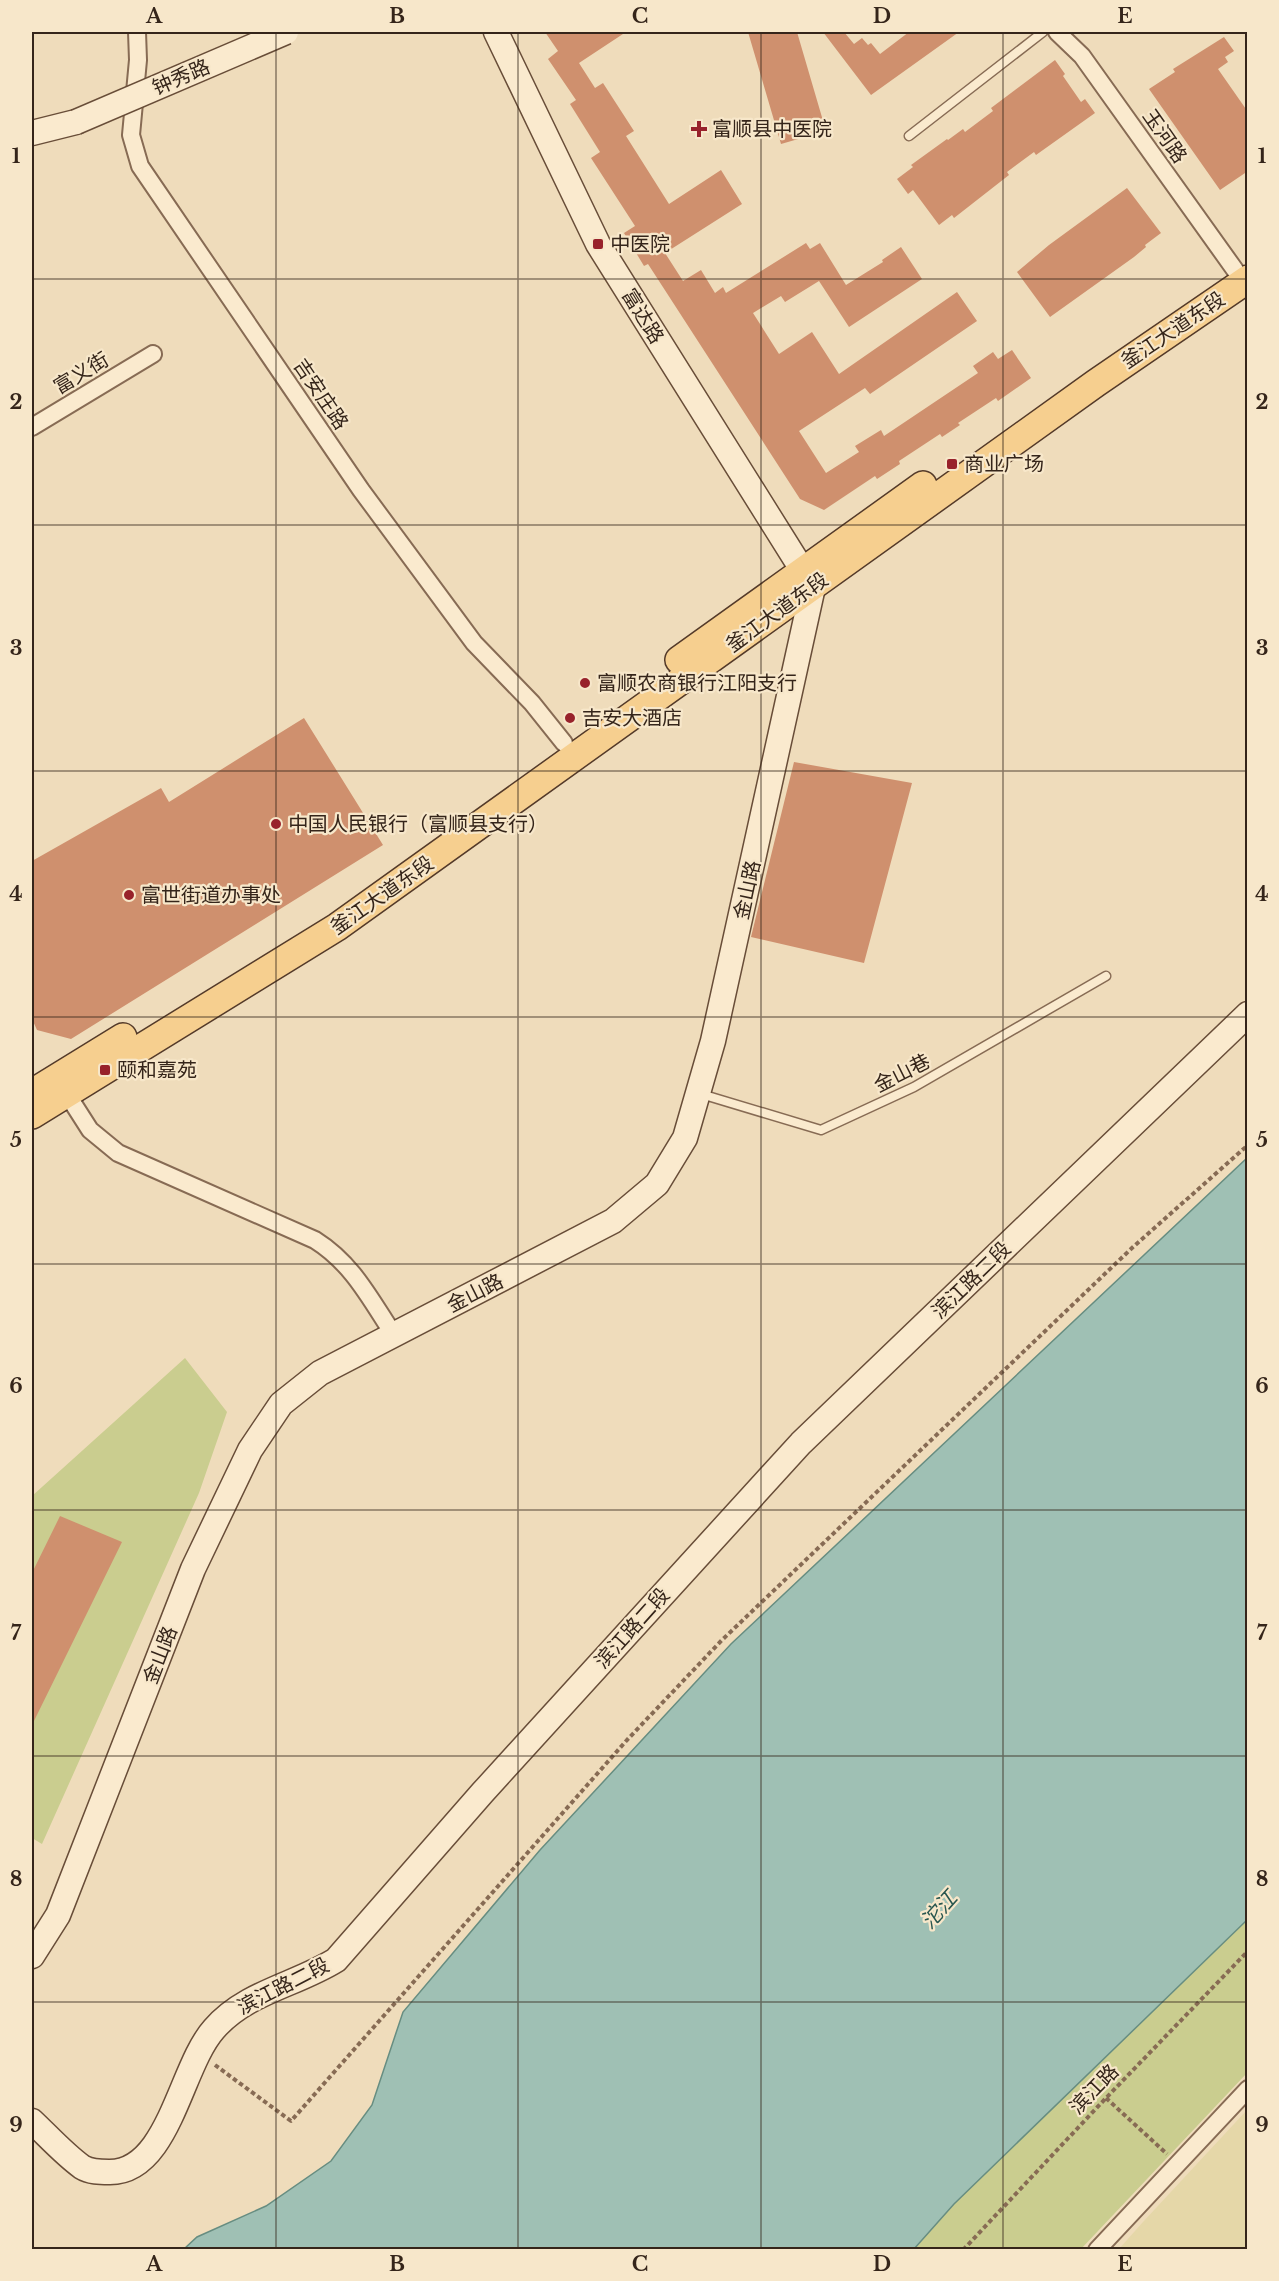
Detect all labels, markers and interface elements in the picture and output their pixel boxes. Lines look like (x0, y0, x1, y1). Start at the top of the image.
text: A (145, 4, 163, 28)
text: B (389, 4, 405, 28)
text: C (632, 4, 648, 28)
text: D (873, 4, 891, 28)
text: E (1117, 4, 1133, 28)
street label: 钟秀路 (149, 54, 213, 100)
street label: 玉河路 (1138, 105, 1192, 167)
place label: 富顺县中医院 (712, 117, 832, 141)
marker: 富顺县中医院 (690, 120, 708, 138)
text: 1 (12, 144, 21, 168)
text: 1 (1258, 144, 1267, 168)
place label: 中医院 (610, 232, 670, 256)
marker: 中医院 (591, 237, 605, 251)
street label: 富达路 (617, 284, 669, 348)
street label: 釜江大道东段 (1117, 286, 1229, 374)
street label: 富义街 (49, 347, 113, 399)
street label: 吉安庄路 (289, 354, 353, 434)
text: 2 (9, 390, 23, 414)
text: 2 (1255, 390, 1269, 414)
place label: 商业广场 (964, 452, 1044, 476)
marker: 商业广场 (945, 457, 959, 471)
street label: 釜江大道东段 (721, 567, 833, 657)
text: 3 (10, 636, 22, 660)
text: 3 (1256, 636, 1268, 660)
place label: 富顺农商银行江阳支行 (597, 671, 797, 695)
marker: 富顺农商银行江阳支行 (578, 676, 592, 690)
place label: 吉安大酒店 (582, 706, 682, 730)
marker: 吉安大酒店 (563, 711, 577, 725)
place label: 中国人民银行（富顺县支行） (288, 812, 548, 836)
marker: 中国人民银行（富顺县支行） (269, 817, 283, 831)
street label: 釜江大道东段 (326, 851, 438, 939)
street label: 金山路 (729, 858, 765, 922)
text: 4 (9, 882, 23, 906)
text: 4 (1255, 882, 1269, 906)
place label: 富世街道办事处 (141, 883, 281, 907)
marker: 富世街道办事处 (122, 888, 136, 902)
street label: 金山巷 (870, 1049, 934, 1097)
place label: 颐和嘉苑 (117, 1058, 197, 1082)
marker: 颐和嘉苑 (98, 1063, 112, 1077)
text: 5 (10, 1128, 22, 1152)
text: 5 (1256, 1128, 1268, 1152)
street label: 滨江路二段 (927, 1237, 1015, 1323)
street label: 金山路 (443, 1269, 507, 1317)
text: 6 (9, 1374, 23, 1398)
text: 6 (1255, 1374, 1269, 1398)
street label: 滨江路二段 (590, 1583, 674, 1673)
text: 7 (11, 1621, 22, 1645)
text: 7 (1257, 1621, 1268, 1645)
street label: 金山路 (138, 1623, 182, 1687)
text: 8 (10, 1867, 22, 1891)
text: 8 (1256, 1867, 1268, 1891)
water label: 沱江 (915, 1884, 964, 1934)
street label: 滨江路二段 (233, 1953, 333, 2019)
street label: 滨江路 (1065, 2059, 1123, 2119)
text: 9 (9, 2113, 23, 2137)
text: 9 (1255, 2113, 1269, 2137)
text: A (145, 2252, 163, 2276)
text: B (389, 2252, 405, 2276)
text: C (632, 2252, 648, 2276)
text: D (873, 2252, 891, 2276)
text: E (1117, 2252, 1133, 2276)

